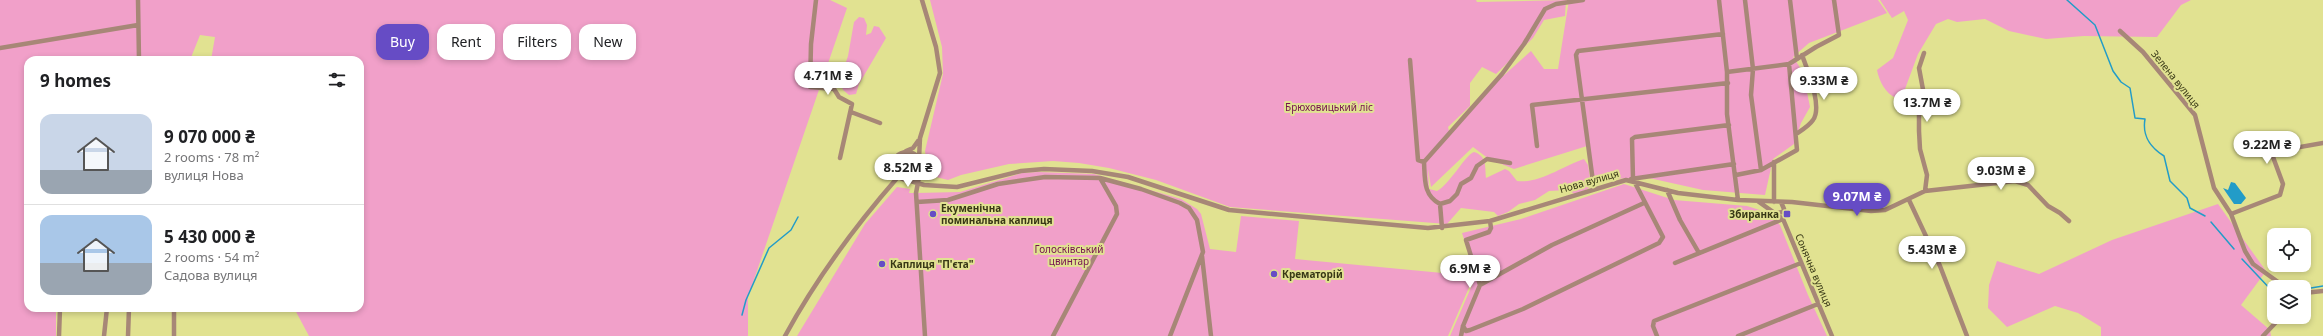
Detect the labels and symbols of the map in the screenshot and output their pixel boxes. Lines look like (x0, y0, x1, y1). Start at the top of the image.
street label: Зелена вулиця (2148, 47, 2204, 111)
pin: 4.71M ₴ (791, 62, 865, 96)
pin: 9.33M ₴ (1787, 67, 1861, 101)
pin: 13.7M ₴ (1890, 89, 1964, 123)
park label: Брюховицький ліс (1285, 100, 1373, 114)
pin: 9.22M ₴ (2230, 131, 2304, 165)
pin: 8.52M ₴ (871, 154, 945, 188)
pin: 9.03M ₴ (1964, 157, 2038, 191)
street label: Нова вулиця (1558, 166, 1620, 196)
pin: 9.07M ₴ (1820, 183, 1894, 217)
place label: Екуменічна поминальна каплиця (941, 201, 1053, 227)
place label: Збиранка (1729, 207, 1779, 221)
marker: Екуменічна поминальна каплиця (928, 209, 938, 219)
marker: Збиранка (1782, 209, 1792, 219)
street label: Сонячна вулиця (1792, 231, 1836, 309)
pin: 5.43M ₴ (1895, 236, 1969, 270)
park label: Голосківський цвинтар (1034, 242, 1104, 268)
pin: 6.9M ₴ (1437, 255, 1503, 289)
place label: Каплиця "П'єта" (890, 257, 974, 271)
marker: Каплиця "П'єта" (877, 259, 887, 269)
place label: Крематорій (1282, 267, 1343, 281)
marker: Крематорій (1269, 269, 1279, 279)

